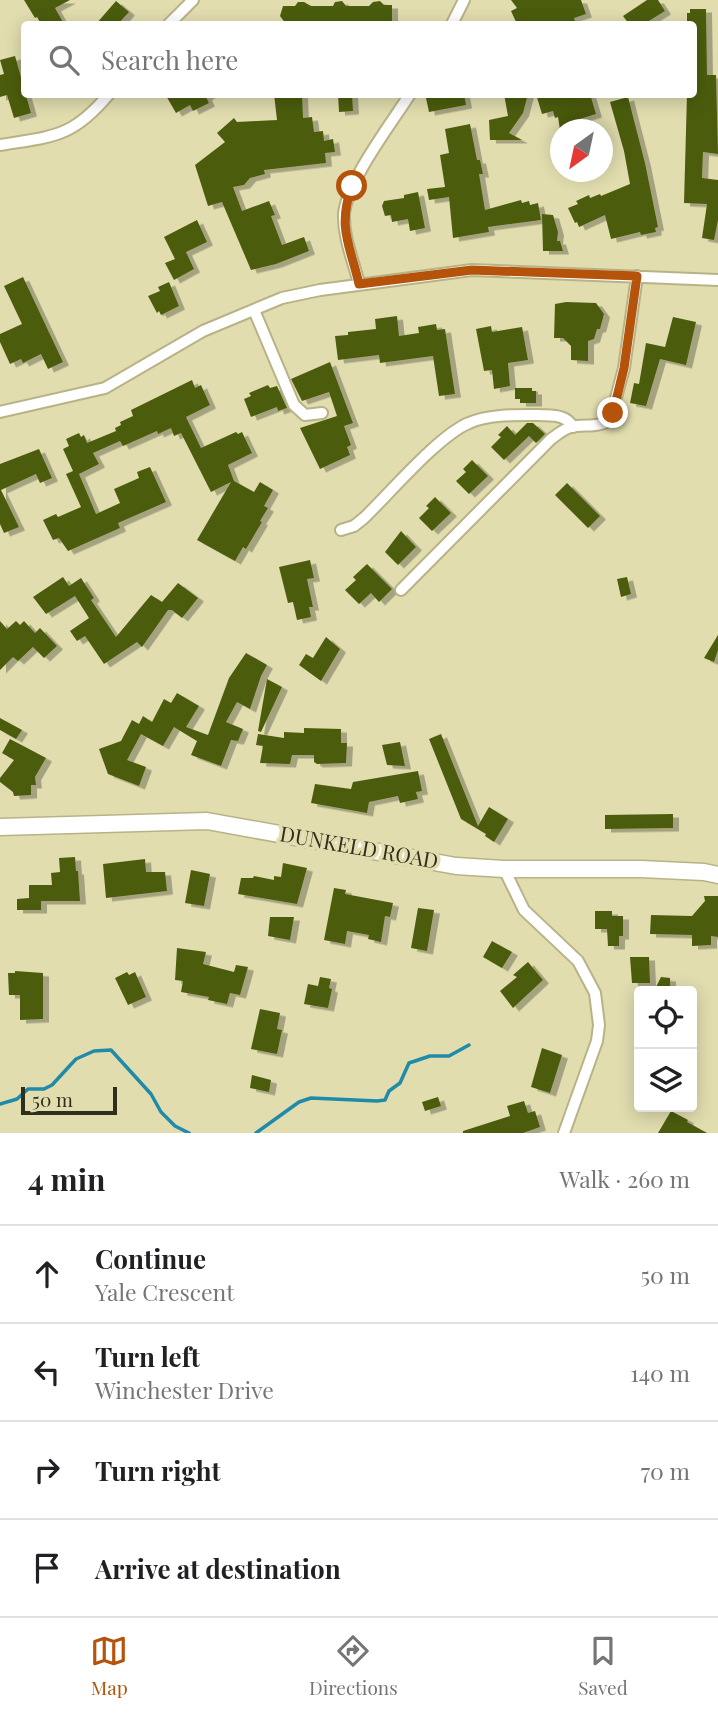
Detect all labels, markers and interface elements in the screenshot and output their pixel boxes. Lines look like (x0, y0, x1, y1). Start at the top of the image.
search box (21, 21, 697, 98)
icon: search (45, 41, 83, 79)
text: Search here (101, 42, 238, 77)
north arrow (550, 119, 613, 182)
route start (336, 170, 367, 201)
route end (597, 397, 628, 428)
street label: DUNKELD ROAD (278, 818, 441, 874)
map controls (634, 986, 697, 1112)
button: locate (634, 986, 697, 1049)
button: layers (634, 1049, 697, 1112)
scale bar (21, 1084, 117, 1116)
text: 50 m (32, 1086, 73, 1112)
text: 4 min (28, 1159, 106, 1199)
text: Walk · 260 m (560, 1163, 690, 1194)
text: Continue (95, 1241, 206, 1276)
icon: ahead (28, 1255, 66, 1293)
text: 50 m (641, 1259, 690, 1290)
text: Yale Crescent (95, 1276, 235, 1307)
text: Turn left (95, 1339, 200, 1374)
icon: left (28, 1353, 66, 1391)
text: 140 m (630, 1357, 690, 1388)
text: Winchester Drive (95, 1374, 274, 1405)
icon: right (28, 1451, 66, 1489)
text: Turn right (95, 1453, 221, 1488)
text: 70 m (641, 1455, 690, 1486)
icon: arrive (28, 1549, 66, 1587)
text: Arrive at destination (95, 1551, 341, 1586)
tab: Map (90, 1632, 128, 1700)
tab: Directions (309, 1632, 398, 1700)
tab: Saved (578, 1632, 628, 1700)

